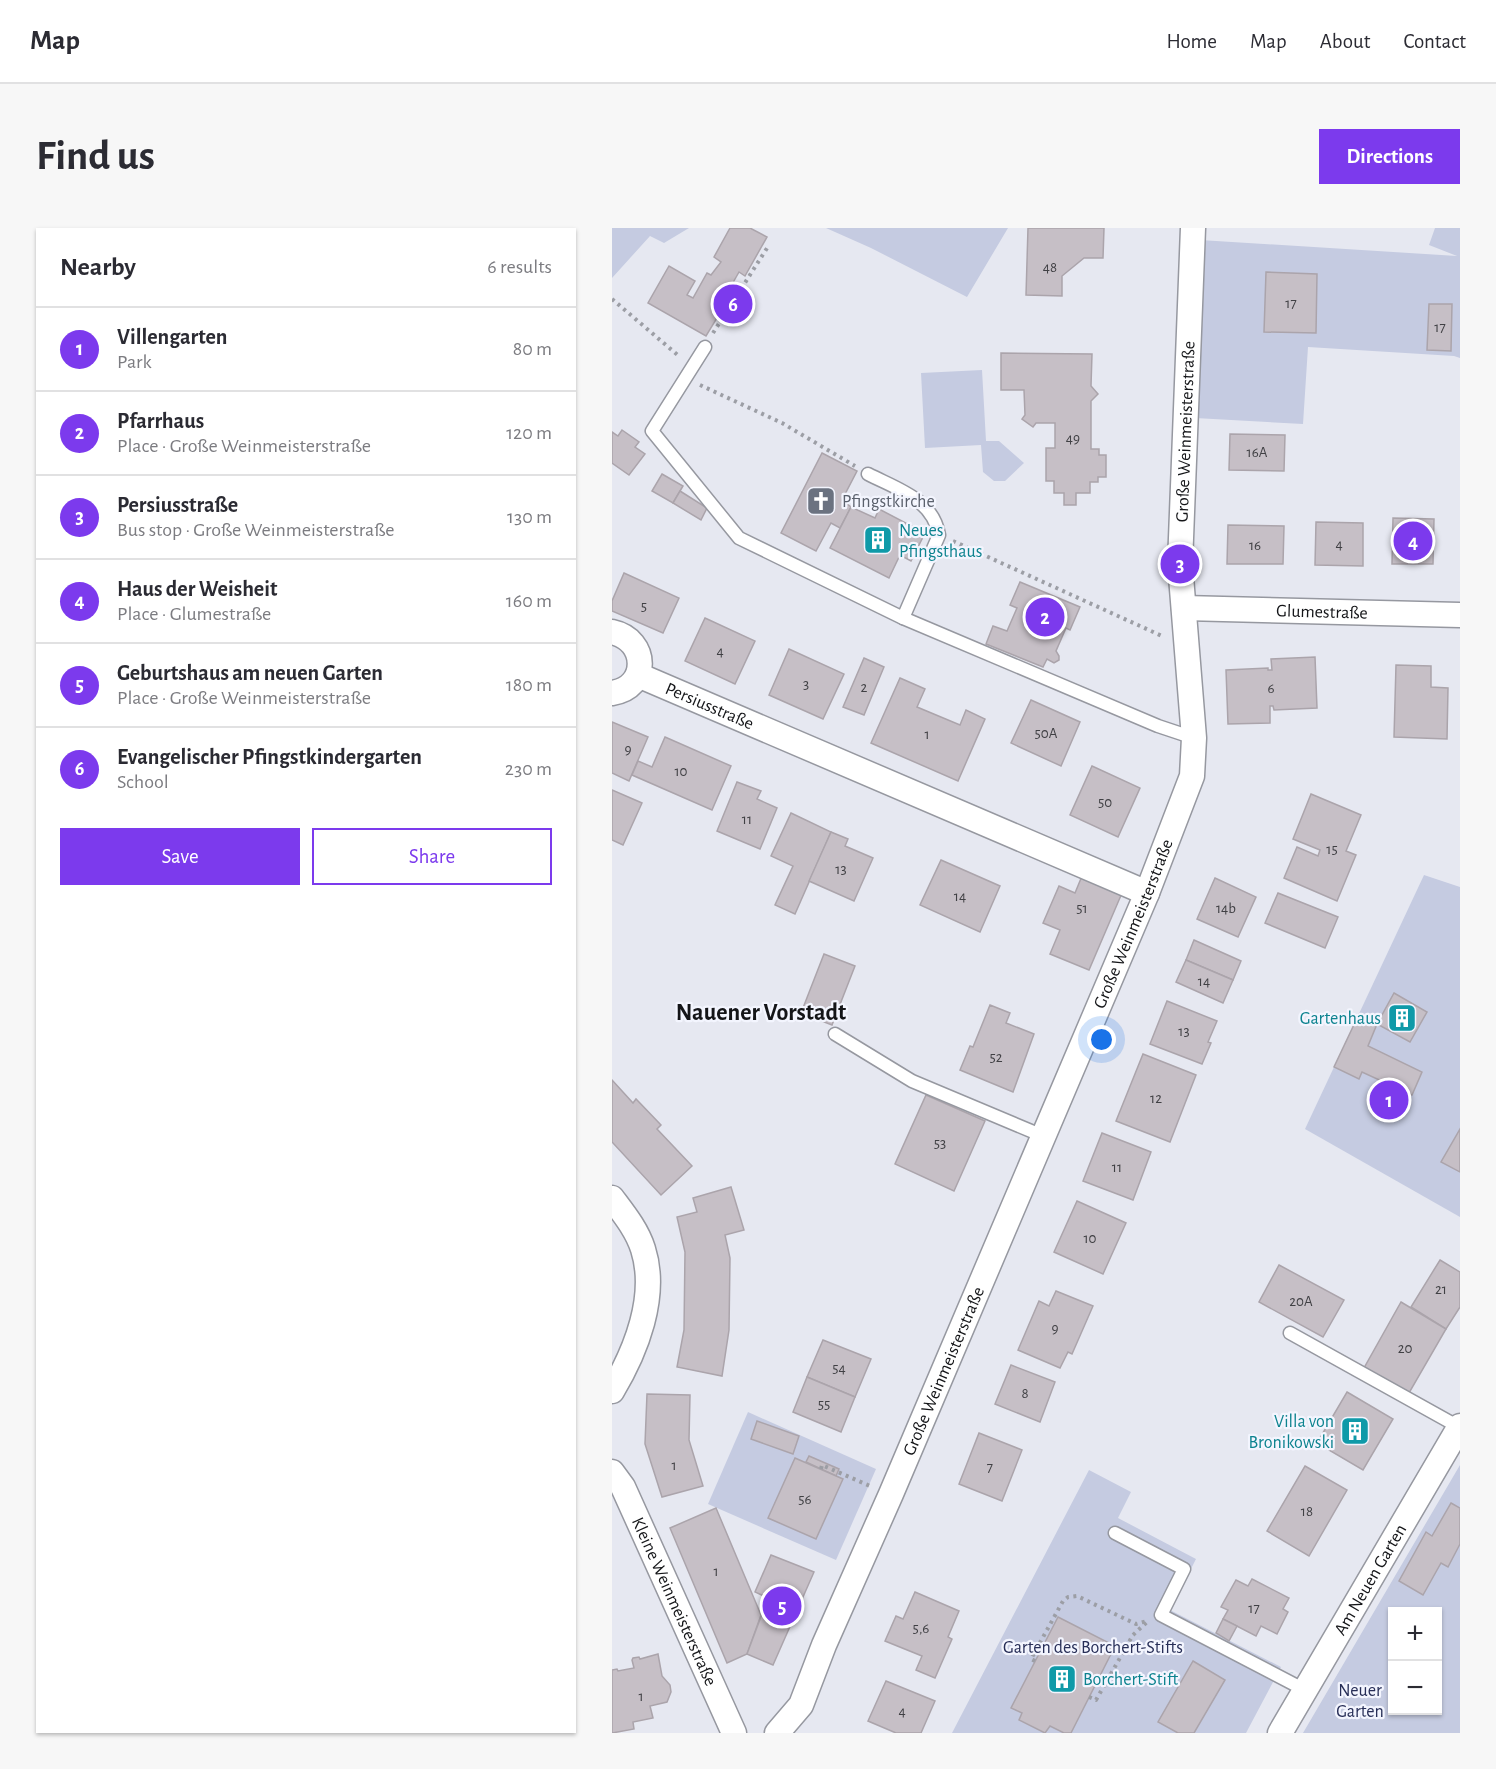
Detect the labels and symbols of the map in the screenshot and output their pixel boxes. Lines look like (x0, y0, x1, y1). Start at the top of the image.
house number: 48 (1043, 260, 1057, 275)
pin: 6 (714, 282, 752, 326)
house number: 17 (1285, 296, 1297, 311)
house number: 17 (1434, 320, 1446, 335)
street label: Große Weinmeisterstraße (1174, 341, 1199, 523)
house number: 49 (1066, 431, 1080, 446)
house number: 16A (1247, 445, 1268, 460)
church icon: Pfingstkirche (805, 485, 837, 517)
place label: Pfingstkirche (842, 493, 935, 511)
pin: 4 (1394, 518, 1432, 564)
place label: Neues Pfingsthaus (899, 522, 982, 561)
building icon: Neues Pfingsthaus (862, 524, 894, 556)
house number: 4 (1335, 537, 1343, 552)
house number: 16 (1249, 538, 1261, 553)
pin: 3 (1160, 542, 1200, 586)
pin: 2 (1026, 594, 1064, 640)
house number: 5 (641, 599, 647, 614)
street label: Glumestraße (1276, 602, 1368, 623)
house number: 4 (716, 644, 724, 659)
house number: 3 (803, 677, 809, 692)
street label: Persiusstraße (662, 680, 756, 733)
house number: 2 (861, 680, 868, 695)
house number: 6 (1267, 681, 1275, 696)
house number: 50A (1035, 726, 1058, 741)
house number: 1 (924, 727, 930, 742)
house number: 9 (624, 742, 632, 757)
house number: 10 (674, 764, 688, 779)
house number: 50 (1098, 795, 1112, 810)
house number: 11 (742, 812, 752, 827)
street label: Große Weinmeisterstraße (1091, 837, 1177, 1011)
house number: 15 (1326, 842, 1338, 857)
house number: 13 (835, 862, 847, 877)
house number: 14 (954, 889, 966, 904)
house number: 51 (1076, 901, 1088, 916)
house number: 14b (1216, 901, 1236, 916)
house number: 14 (1198, 974, 1210, 989)
district label: Nauener Vorstadt (676, 1001, 846, 1025)
building icon: Gartenhaus (1386, 1002, 1418, 1034)
place label: Gartenhaus (1300, 1010, 1381, 1028)
house number: 13 (1178, 1024, 1190, 1039)
your location (1087, 1025, 1116, 1054)
house number: 52 (989, 1050, 1003, 1065)
pin: 1 (1370, 1078, 1408, 1122)
house number: 12 (1150, 1091, 1162, 1106)
house number: 53 (934, 1136, 946, 1151)
house number: 11 (1112, 1160, 1122, 1175)
house number: 10 (1083, 1231, 1097, 1246)
house number: 21 (1435, 1282, 1447, 1297)
street label: Große Weinmeisterstraße (900, 1284, 988, 1458)
house number: 20A (1289, 1294, 1313, 1309)
house number: 9 (1051, 1321, 1059, 1336)
house number: 20 (1398, 1341, 1412, 1356)
house number: 54 (832, 1361, 846, 1376)
house number: 8 (1021, 1386, 1029, 1401)
house number: 55 (818, 1397, 830, 1412)
place label: Villa von Bronikowski (1249, 1413, 1334, 1452)
building icon: Villa von Bronikowski (1339, 1415, 1371, 1447)
house number: 1 (671, 1458, 677, 1473)
house number: 7 (987, 1460, 993, 1475)
house number: 56 (798, 1492, 812, 1507)
house number: 18 (1301, 1504, 1313, 1519)
street label: Kleine Weinmeisterstraße (628, 1515, 719, 1689)
street label: Am Neuen Garten (1331, 1521, 1410, 1639)
house number: 1 (713, 1564, 719, 1579)
pin: 5 (762, 1584, 802, 1628)
house number: 17 (1248, 1601, 1260, 1616)
house number: 5,6 (913, 1621, 929, 1636)
park label: Garten des Borchert-Stifts (1003, 1639, 1183, 1657)
building icon: Borchert-Stift (1046, 1663, 1078, 1695)
place label: Borchert-Stift (1083, 1671, 1179, 1689)
park label: Neuer Garten (1336, 1682, 1384, 1721)
house number: 1 (638, 1689, 644, 1704)
house number: 4 (898, 1704, 906, 1719)

